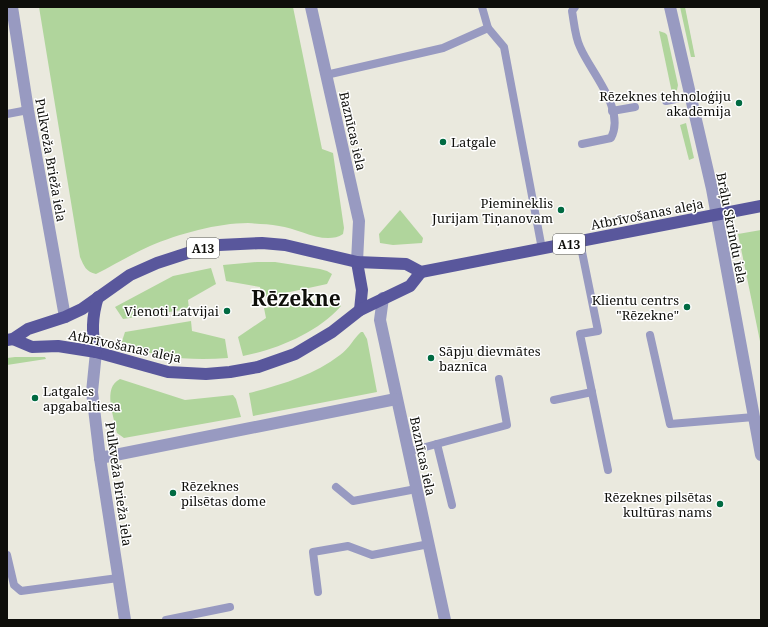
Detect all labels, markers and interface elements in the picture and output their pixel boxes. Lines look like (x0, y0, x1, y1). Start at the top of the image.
place label: Rēzeknes tehnoloģiju akadēmija (599, 87, 731, 120)
street label: Baznīcas iela (335, 90, 371, 172)
street label: Pulkveža Brieža iela (31, 97, 71, 223)
marker: Rēzeknes tehnoloģiju akadēmija (734, 98, 744, 108)
place label: Latgale (451, 133, 496, 151)
marker: Latgale (438, 137, 448, 147)
street label: Brāļu Skrindu iela (712, 171, 752, 285)
place label: Piemineklis Jurijam Tiņanovam (431, 194, 553, 227)
street label: Atbrīvošanas aleja (589, 194, 705, 234)
marker: Piemineklis Jurijam Tiņanovam (556, 205, 566, 215)
road number: A13 (553, 234, 585, 254)
road number: A13 (187, 238, 219, 258)
district label: Rēzekne (251, 284, 341, 312)
place label: Klientu centrs "Rēzekne" (592, 291, 679, 324)
place label: Vienoti Latvijai (124, 302, 219, 320)
marker: Klientu centrs "Rēzekne" (682, 302, 692, 312)
marker: Vienoti Latvijai (222, 306, 232, 316)
street label: Atbrīvošanas aleja (67, 325, 183, 367)
place label: Sāpju dievmātes baznīca (439, 342, 541, 375)
marker: Sāpju dievmātes baznīca (426, 353, 436, 363)
place label: Latgales apgabaltiesa (43, 382, 121, 415)
marker: Latgales apgabaltiesa (30, 393, 40, 403)
street label: Baznīcas iela (406, 415, 440, 497)
street label: Pulkveža Brieža iela (101, 421, 137, 547)
place label: Rēzeknes pilsētas dome (181, 477, 266, 510)
marker: Rēzeknes pilsētas dome (168, 488, 178, 498)
place label: Rēzeknes pilsētas kultūras nams (604, 488, 712, 521)
marker: Rēzeknes pilsētas kultūras nams (715, 499, 725, 509)

